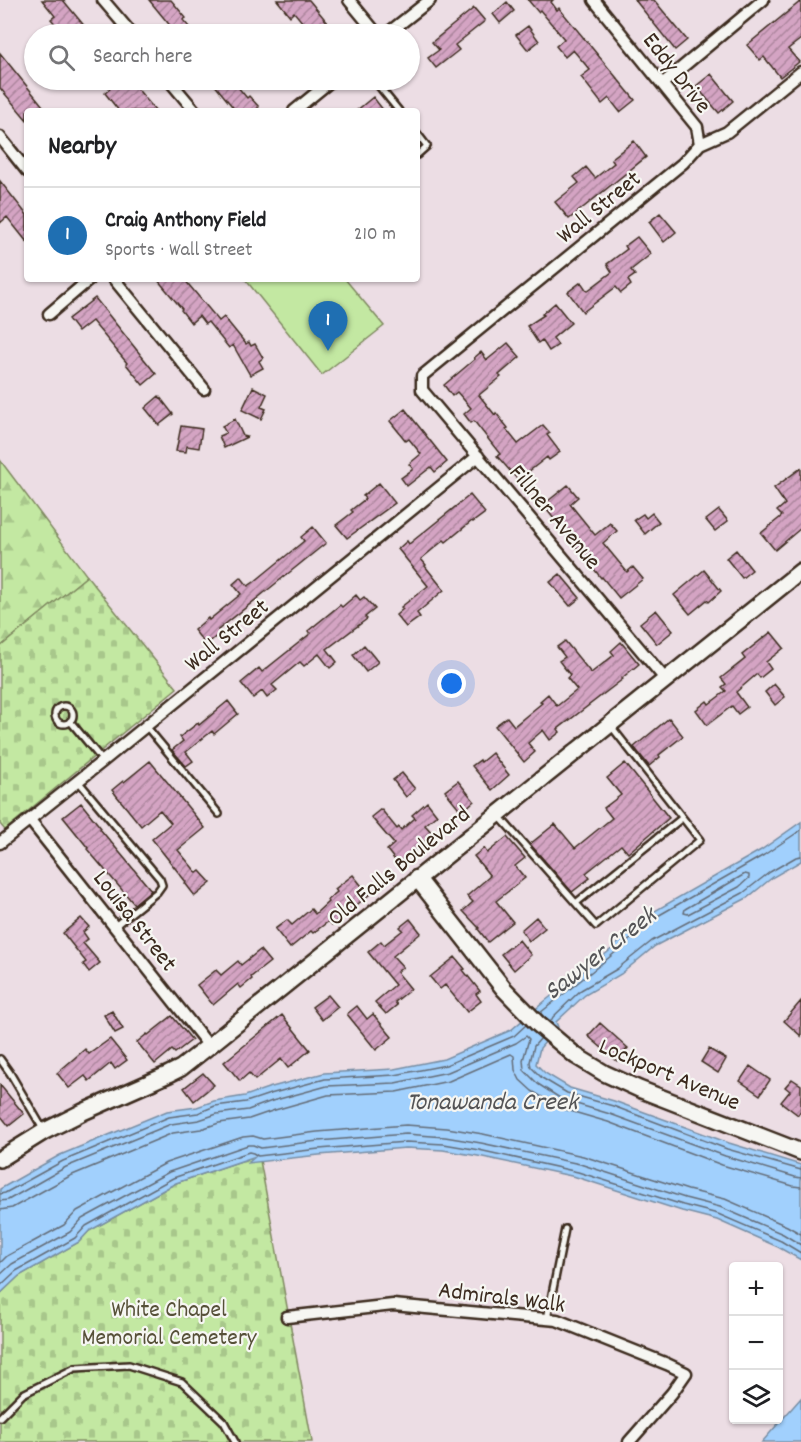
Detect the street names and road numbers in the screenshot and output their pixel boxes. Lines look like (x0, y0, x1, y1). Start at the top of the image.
street label: Eddy Drive (633, 26, 718, 122)
street label: Wall Street (550, 163, 650, 253)
street label: Fillner Avenue (499, 458, 608, 578)
street label: Wall Street (178, 591, 278, 681)
street label: Old Falls Boulevard (321, 799, 479, 936)
street label: Louisa Street (83, 864, 184, 980)
street label: Lockport Avenue (593, 1031, 745, 1121)
street label: Admirals Walk (436, 1274, 567, 1324)

